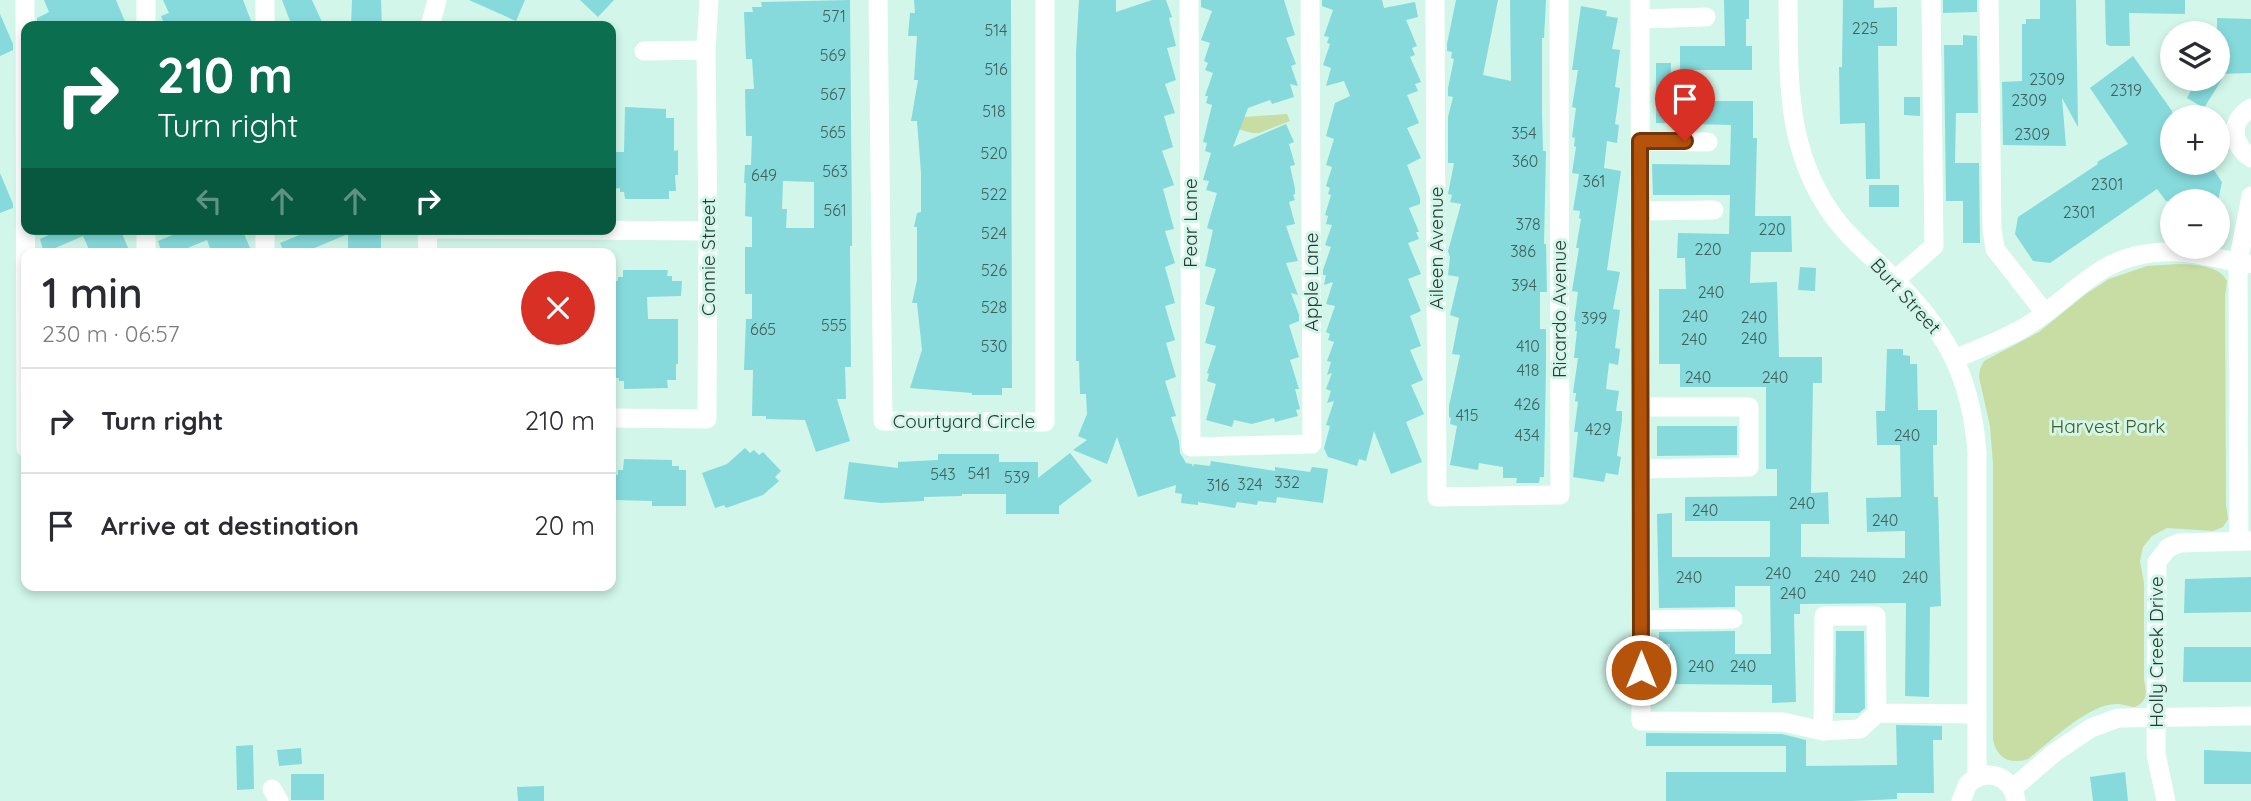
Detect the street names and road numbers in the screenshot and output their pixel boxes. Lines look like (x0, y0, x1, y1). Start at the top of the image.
street label: Pear Lane (1178, 178, 1202, 268)
street label: Aileen Avenue (1424, 186, 1448, 310)
street label: Connie Street (696, 198, 720, 316)
street label: Apple Lane (1299, 233, 1323, 331)
street label: Ricardo Avenue (1547, 240, 1571, 378)
street label: Burt Street (1866, 253, 1946, 339)
street label: Courtyard Circle (893, 409, 1035, 433)
street label: Holly Creek Drive (2144, 576, 2168, 728)

